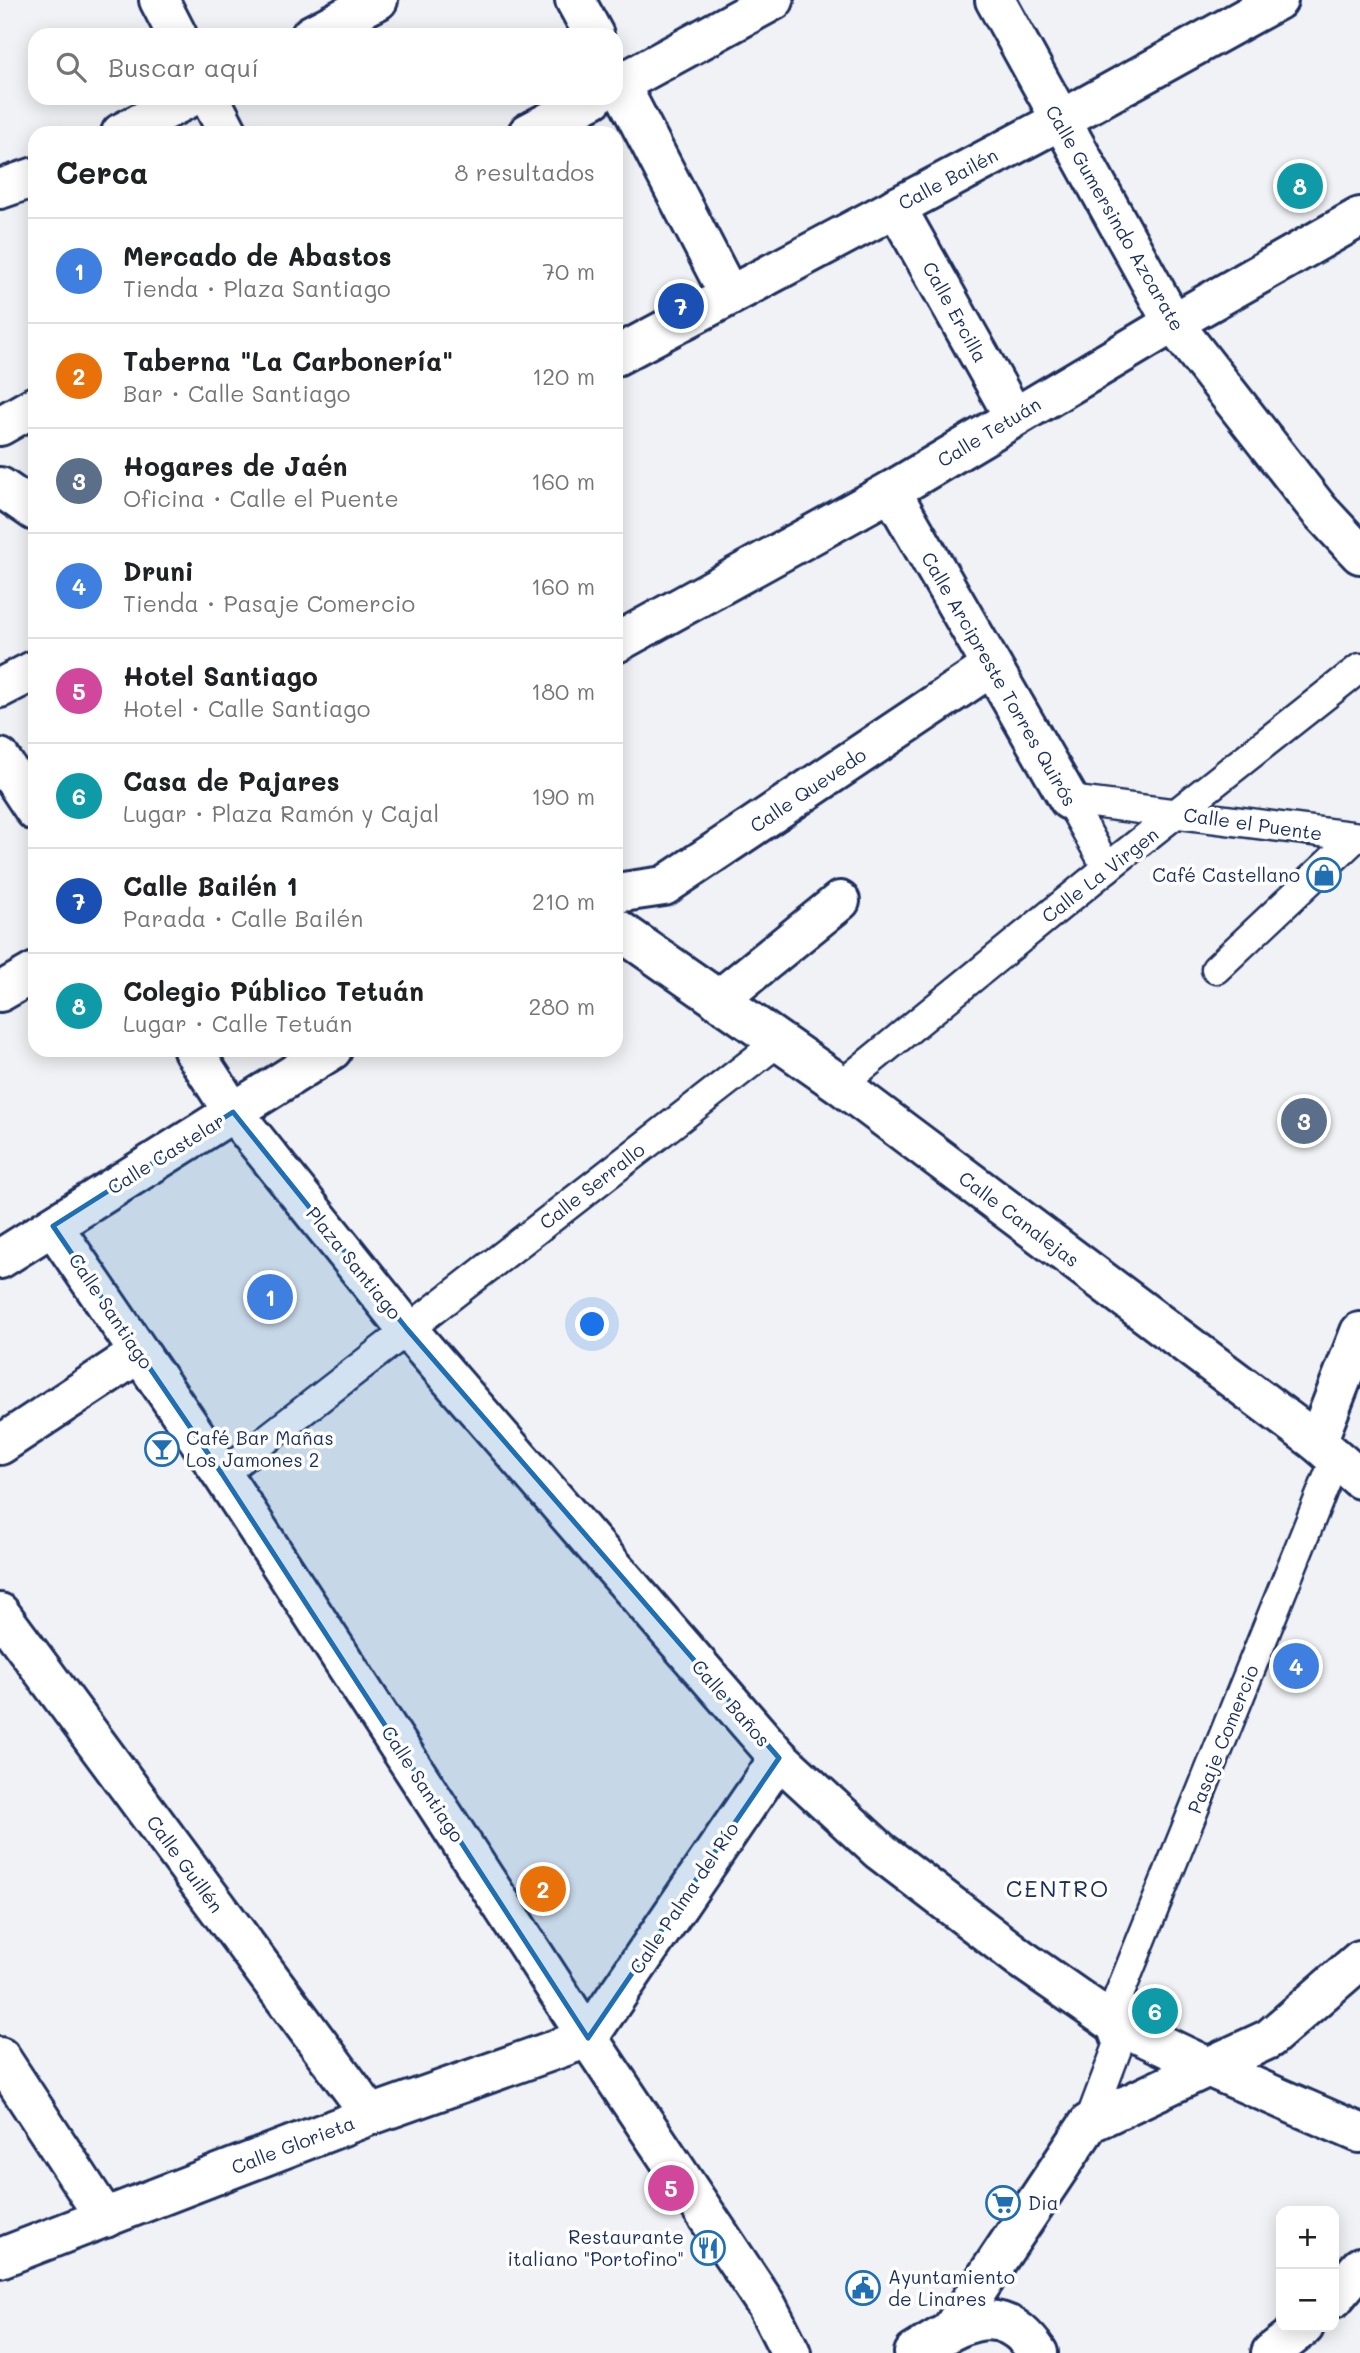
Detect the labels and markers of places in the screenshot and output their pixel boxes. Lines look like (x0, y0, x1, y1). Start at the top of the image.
pin: 8 (1277, 160, 1323, 212)
pin: 7 (658, 280, 704, 332)
shop icon: Café Castellano (1305, 856, 1343, 894)
place label: Café Castellano (1152, 862, 1300, 887)
pin: 3 (1281, 1095, 1327, 1147)
pin: 1 (247, 1271, 293, 1323)
place label: Café Bar Mañas Los Jamones 2 (186, 1425, 334, 1472)
bar icon: Café Bar Mañas Los Jamones 2 (143, 1430, 181, 1468)
pin: 4 (1273, 1640, 1319, 1692)
pin: 2 (520, 1863, 566, 1915)
pin: 6 (1132, 1985, 1178, 2037)
pin: 5 (648, 2162, 694, 2214)
supermarket icon: Dia (984, 2184, 1022, 2222)
place label: Dia (1028, 2190, 1059, 2215)
place label: Restaurante italiano "Portofino" (507, 2224, 684, 2271)
restaurant icon: Restaurante italiano "Portofino" (689, 2229, 727, 2267)
place label: Ayuntamiento de Linares (888, 2264, 1015, 2311)
public building icon: Ayuntamiento de Linares (844, 2269, 882, 2307)

